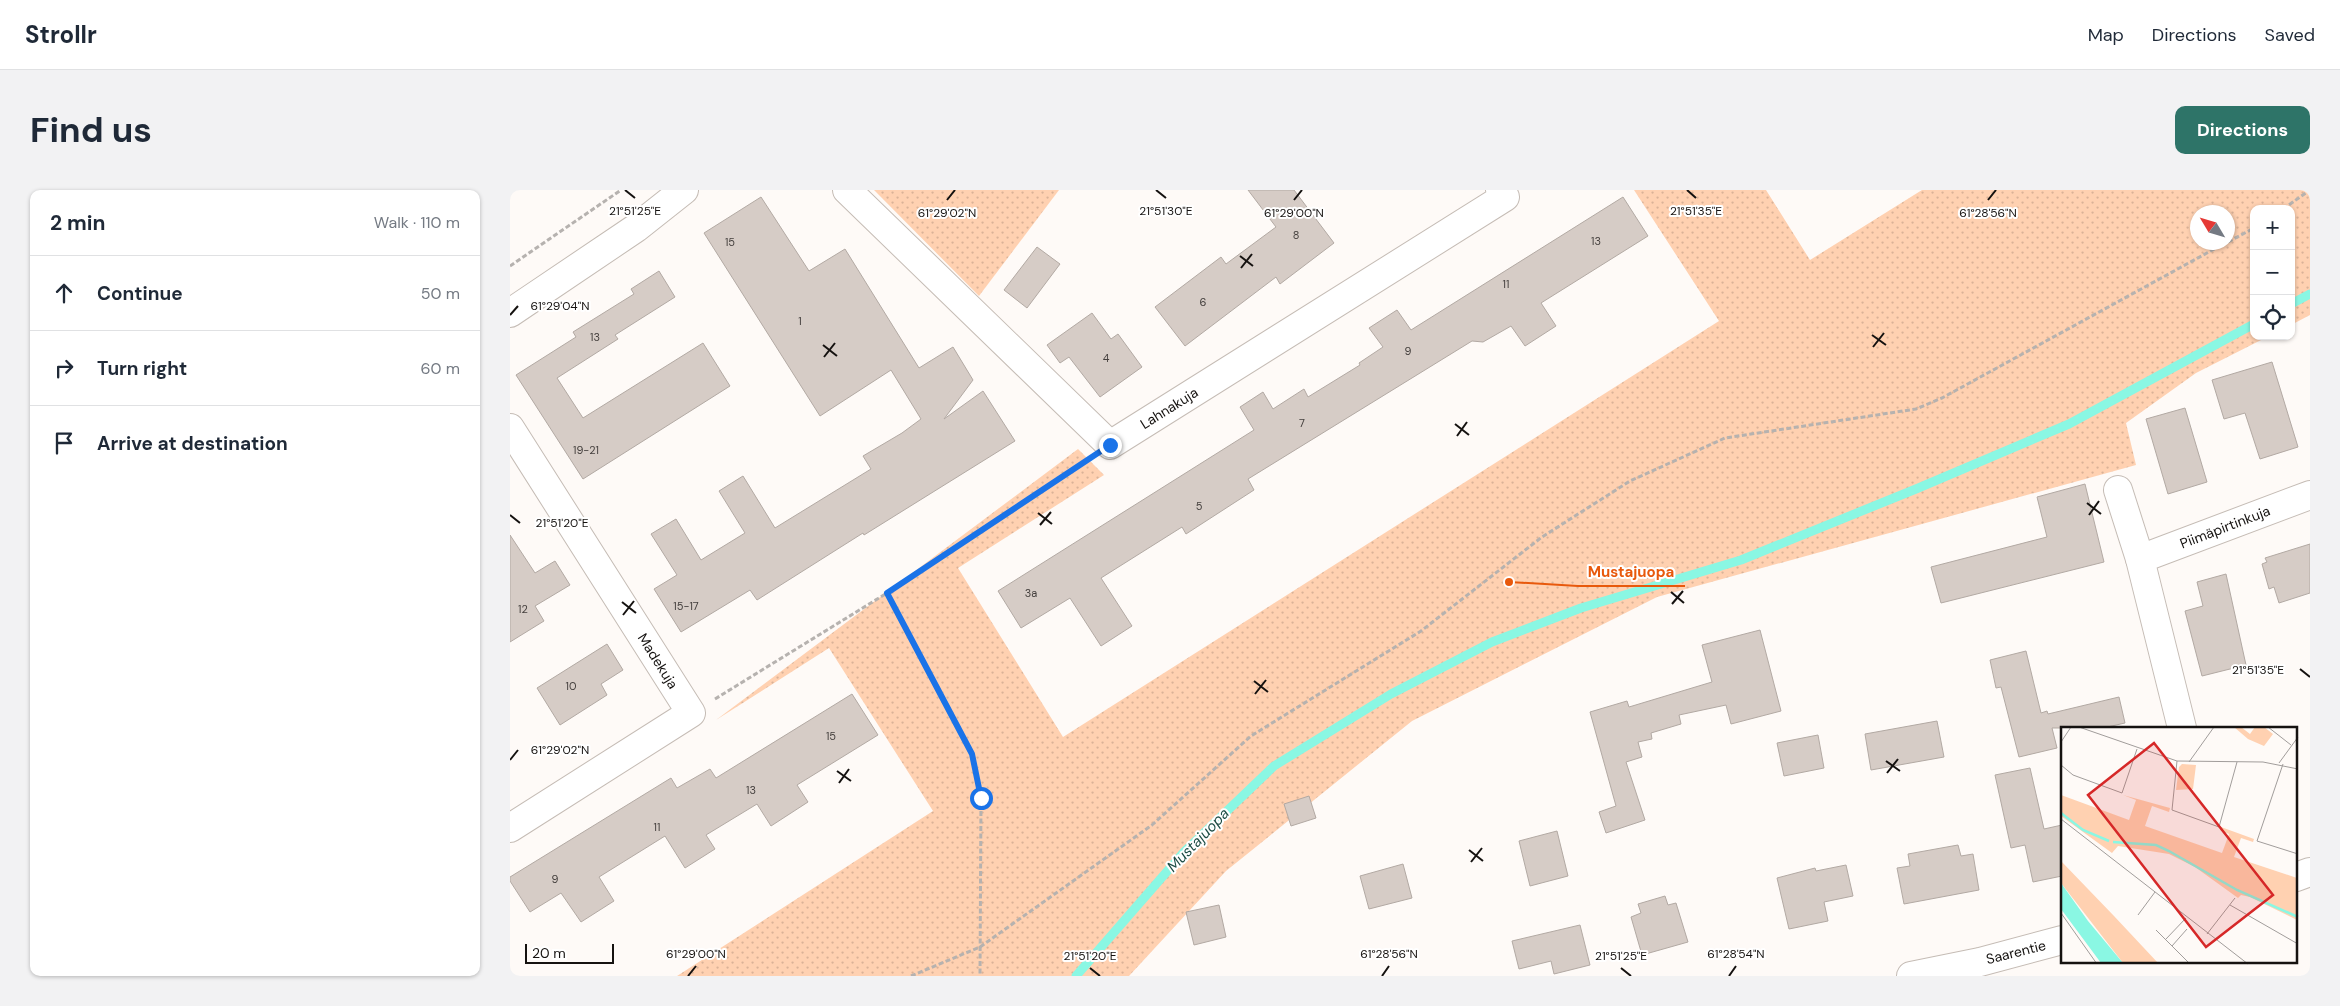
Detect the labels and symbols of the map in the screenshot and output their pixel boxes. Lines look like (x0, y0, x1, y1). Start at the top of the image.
text: 21°51'25"E (609, 203, 661, 219)
text: 21°51'30"E (1139, 203, 1193, 219)
text: 21°51'35"E (1670, 203, 1722, 219)
text: 61°29'02"N (918, 205, 976, 221)
text: 61°29'00"N (1264, 205, 1324, 221)
text: 61°28'56"N (1959, 205, 2017, 221)
north arrow (2190, 205, 2235, 250)
house number: 8 (1293, 228, 1299, 242)
house number: 13 (1591, 234, 1601, 248)
house number: 15 (725, 235, 735, 249)
house number: 11 (1503, 277, 1509, 291)
house number: 6 (1200, 295, 1207, 309)
text: 61°29'04"N (531, 298, 589, 314)
house number: 1 (798, 314, 802, 328)
house number: 13 (590, 330, 600, 344)
house number: 9 (1405, 344, 1412, 358)
house number: 4 (1103, 351, 1110, 365)
street label: Lahnakuja (1137, 383, 1201, 433)
house number: 7 (1299, 416, 1305, 430)
route end (1099, 434, 1122, 457)
house number: 19-21 (573, 443, 599, 457)
house number: 5 (1196, 499, 1203, 513)
street label: Piimäpirtinkuja (2177, 502, 2273, 552)
text: 21°51'20"E (535, 515, 589, 531)
callout: Mustajuopa (1578, 556, 1685, 586)
text: Mustajuopa (1588, 562, 1674, 582)
house number: 3a (1025, 586, 1037, 600)
house number: 15-17 (673, 599, 699, 613)
house number: 12 (518, 602, 528, 616)
street label: Madekuja (634, 630, 682, 692)
text: 21°51'35"E (2232, 662, 2284, 678)
house number: 10 (566, 679, 576, 693)
inset map (2061, 727, 2298, 964)
house number: 15 (826, 729, 836, 743)
text: 61°29'02"N (531, 742, 589, 758)
house number: 13 (746, 783, 756, 797)
route start (970, 787, 993, 810)
water label: Mustajuopa (1162, 804, 1234, 876)
house number: 11 (654, 820, 660, 834)
house number: 9 (552, 872, 559, 886)
street label: Saarentie (1984, 936, 2048, 968)
scale bar (525, 941, 614, 964)
text: 61°29'00"N (666, 946, 726, 962)
text: 61°28'56"N (1360, 946, 1418, 962)
text: 61°28'54"N (1707, 946, 1765, 962)
text: 21°51'20"E (1063, 948, 1117, 964)
text: 21°51'25"E (1595, 948, 1647, 964)

